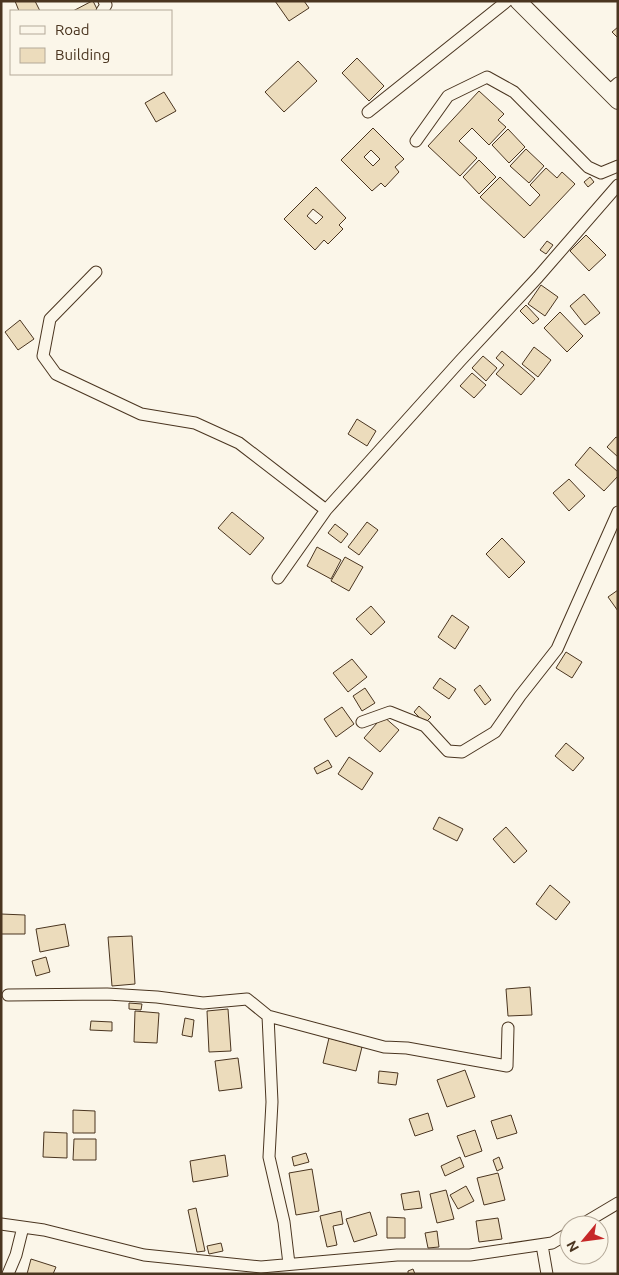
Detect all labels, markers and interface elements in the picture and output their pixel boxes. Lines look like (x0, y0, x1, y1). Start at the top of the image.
legend (10, 10, 172, 75)
text: Road (55, 21, 90, 38)
text: Building (55, 46, 110, 63)
north arrow (559, 1215, 609, 1265)
text: N (563, 1238, 582, 1255)

